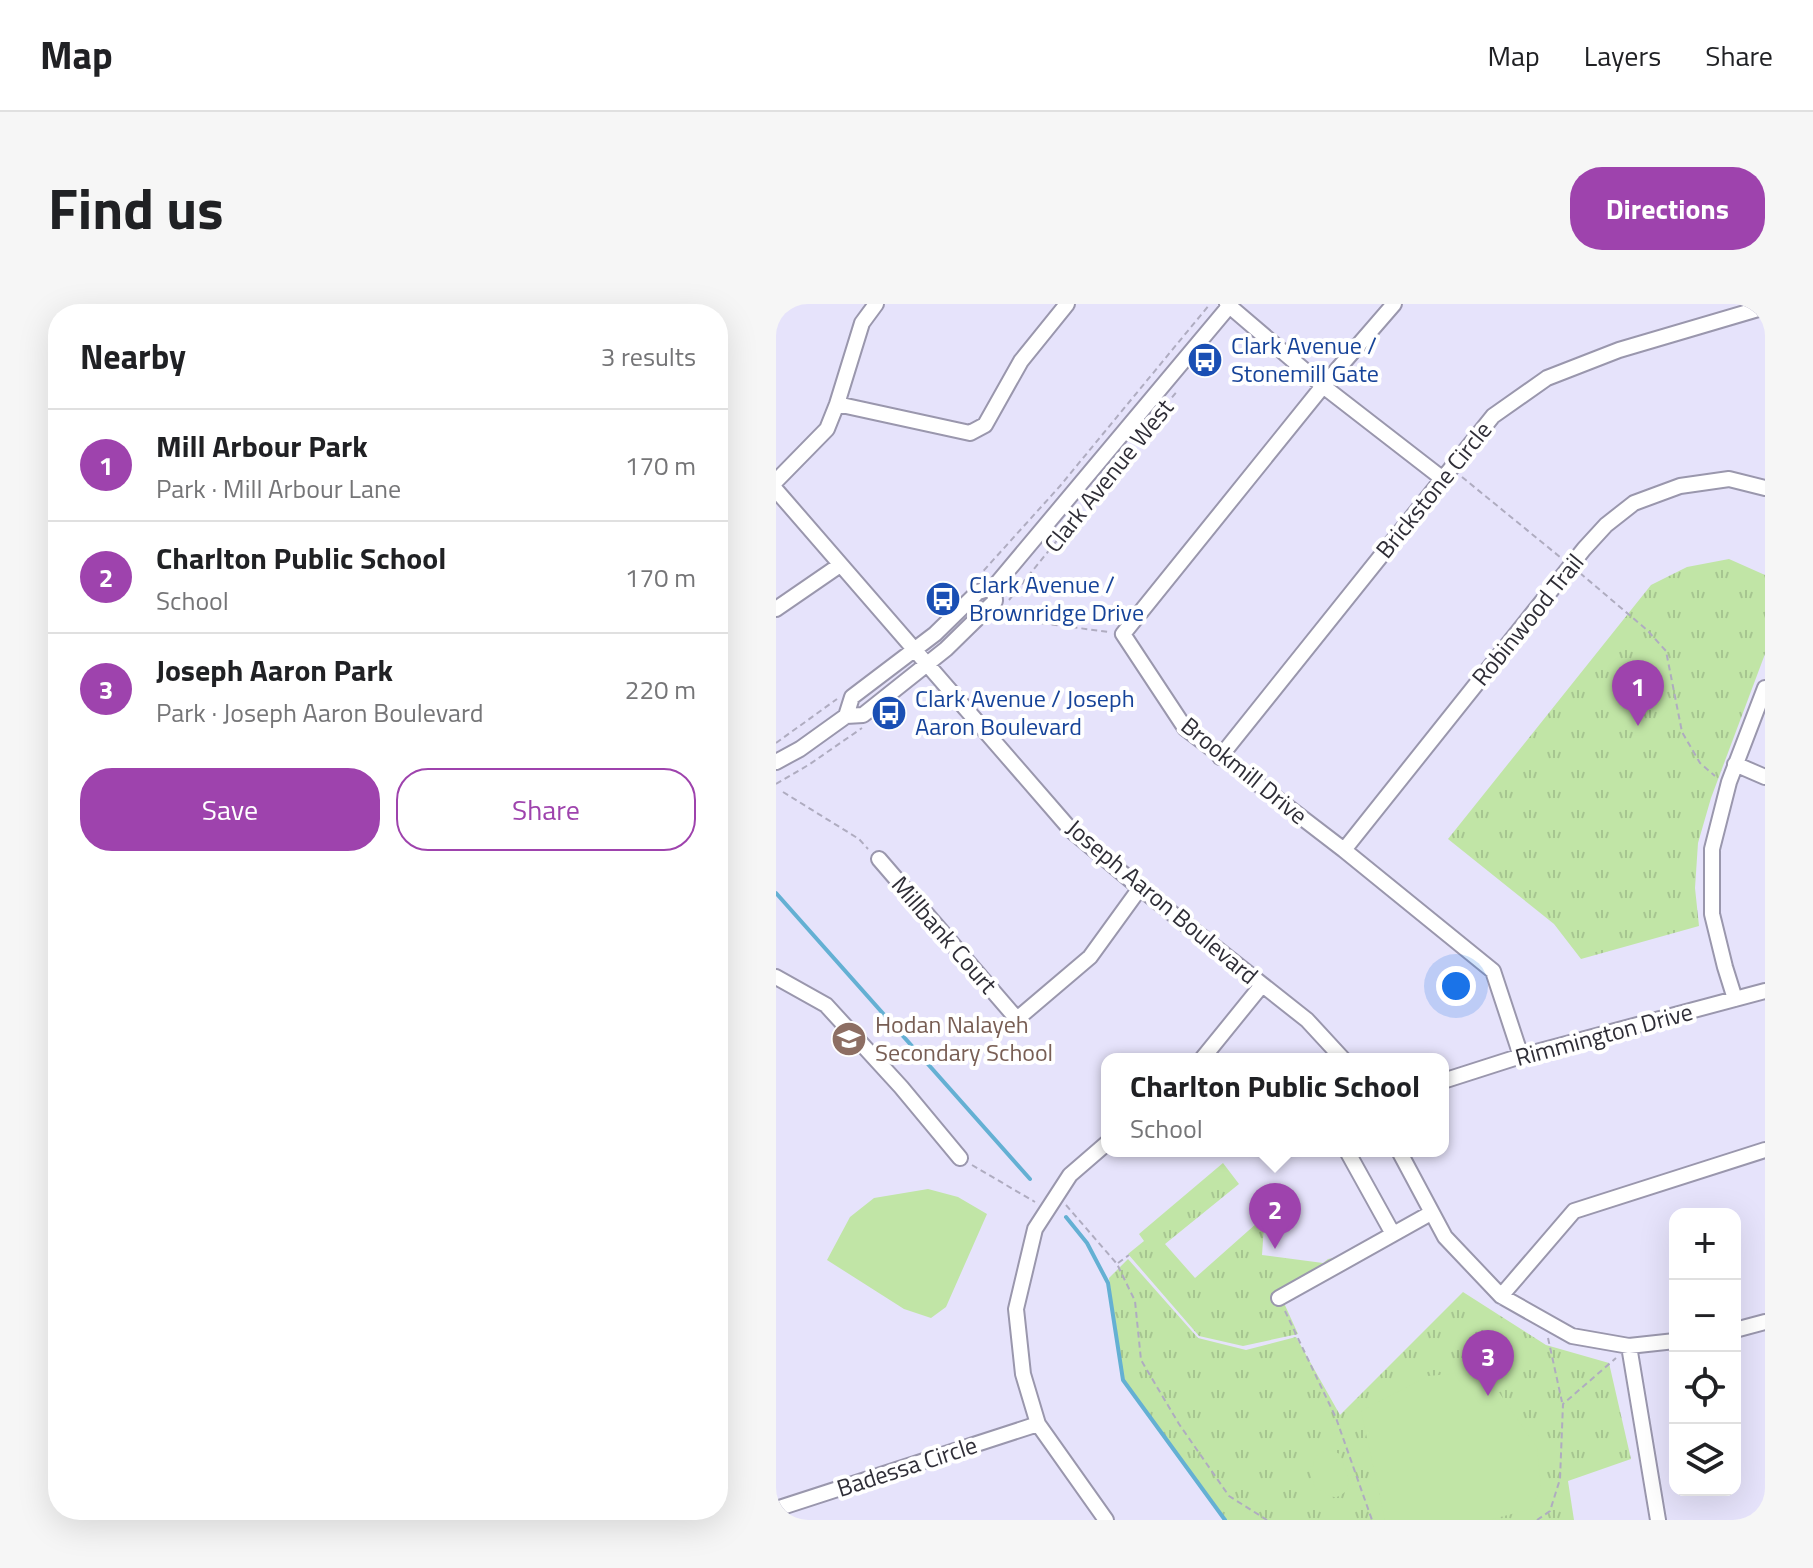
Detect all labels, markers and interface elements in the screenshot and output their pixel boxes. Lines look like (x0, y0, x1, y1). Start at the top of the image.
text: Map (40, 26, 113, 84)
text: Map (1487, 34, 1540, 77)
text: Layers (1584, 34, 1661, 77)
text: Share (1705, 34, 1773, 77)
text: Find us (48, 166, 224, 251)
button: Directions (1570, 167, 1765, 250)
place label: Clark Avenue / Stonemill Gate (1231, 327, 1379, 391)
text: Nearby (80, 330, 186, 382)
text: 3 results (601, 337, 696, 376)
bus stop icon: Clark Avenue / Stonemill Gate (1186, 341, 1224, 379)
street label: Clark Avenue West (1035, 390, 1182, 560)
street label: Brickstone Circle (1367, 413, 1500, 566)
text: Mill Arbour Park (156, 423, 368, 469)
text: 1 (99, 446, 113, 485)
text: 170 m (625, 446, 696, 485)
text: Park · Mill Arbour Lane (156, 469, 401, 508)
text: Charlton Public School (156, 535, 446, 581)
street label: Robinwood Trail (1463, 545, 1592, 693)
text: 2 (99, 558, 113, 597)
text: 170 m (625, 558, 696, 597)
place label: Clark Avenue / Brownridge Drive (969, 566, 1144, 630)
bus stop icon: Clark Avenue / Brownridge Drive (924, 580, 962, 618)
text: School (156, 581, 229, 620)
text: Joseph Aaron Park (156, 647, 393, 693)
pin: 1 (1612, 660, 1664, 726)
text: 3 (99, 670, 113, 709)
text: 220 m (625, 670, 696, 709)
place label: Clark Avenue / Joseph Aaron Boulevard (915, 680, 1135, 744)
text: Park · Joseph Aaron Boulevard (156, 693, 483, 732)
bus stop icon: Clark Avenue / Joseph Aaron Boulevard (870, 694, 908, 732)
street label: Brookmill Drive (1174, 708, 1316, 833)
button: Save (80, 768, 380, 851)
button: Share (396, 768, 696, 851)
street label: Joseph Aaron Boulevard (1059, 810, 1266, 992)
street label: Millbank Court (883, 868, 1007, 1002)
your location (1436, 966, 1476, 1006)
street label: Rimmington Drive (1511, 993, 1696, 1075)
place label: Hodan Nalayeh Secondary School (875, 1006, 1053, 1070)
school or university icon: Hodan Nalayeh Secondary School (830, 1020, 868, 1058)
popup (1101, 1053, 1449, 1157)
text: Charlton Public School (1130, 1063, 1420, 1109)
text: School (1130, 1109, 1203, 1148)
pin: 2 (1249, 1183, 1301, 1249)
map controls (1669, 1208, 1741, 1496)
button: + (1669, 1208, 1741, 1280)
button: − (1669, 1280, 1741, 1352)
pin: 3 (1462, 1330, 1514, 1396)
button: locate (1669, 1352, 1741, 1424)
button: layers (1669, 1424, 1741, 1496)
street label: Badessa Circle (832, 1426, 982, 1506)

